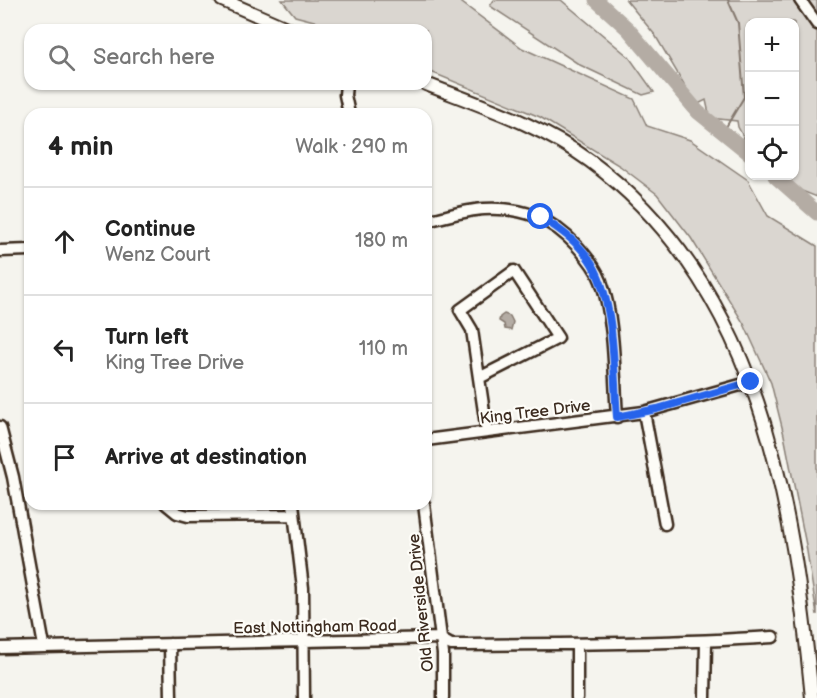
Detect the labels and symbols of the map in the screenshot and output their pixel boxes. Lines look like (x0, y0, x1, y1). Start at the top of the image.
route start (527, 203, 553, 229)
route end (737, 368, 763, 394)
street label: King Tree Drive (479, 396, 592, 429)
street label: Old Riverside Drive (405, 532, 438, 673)
street label: East Nottingham Road (233, 617, 397, 638)

